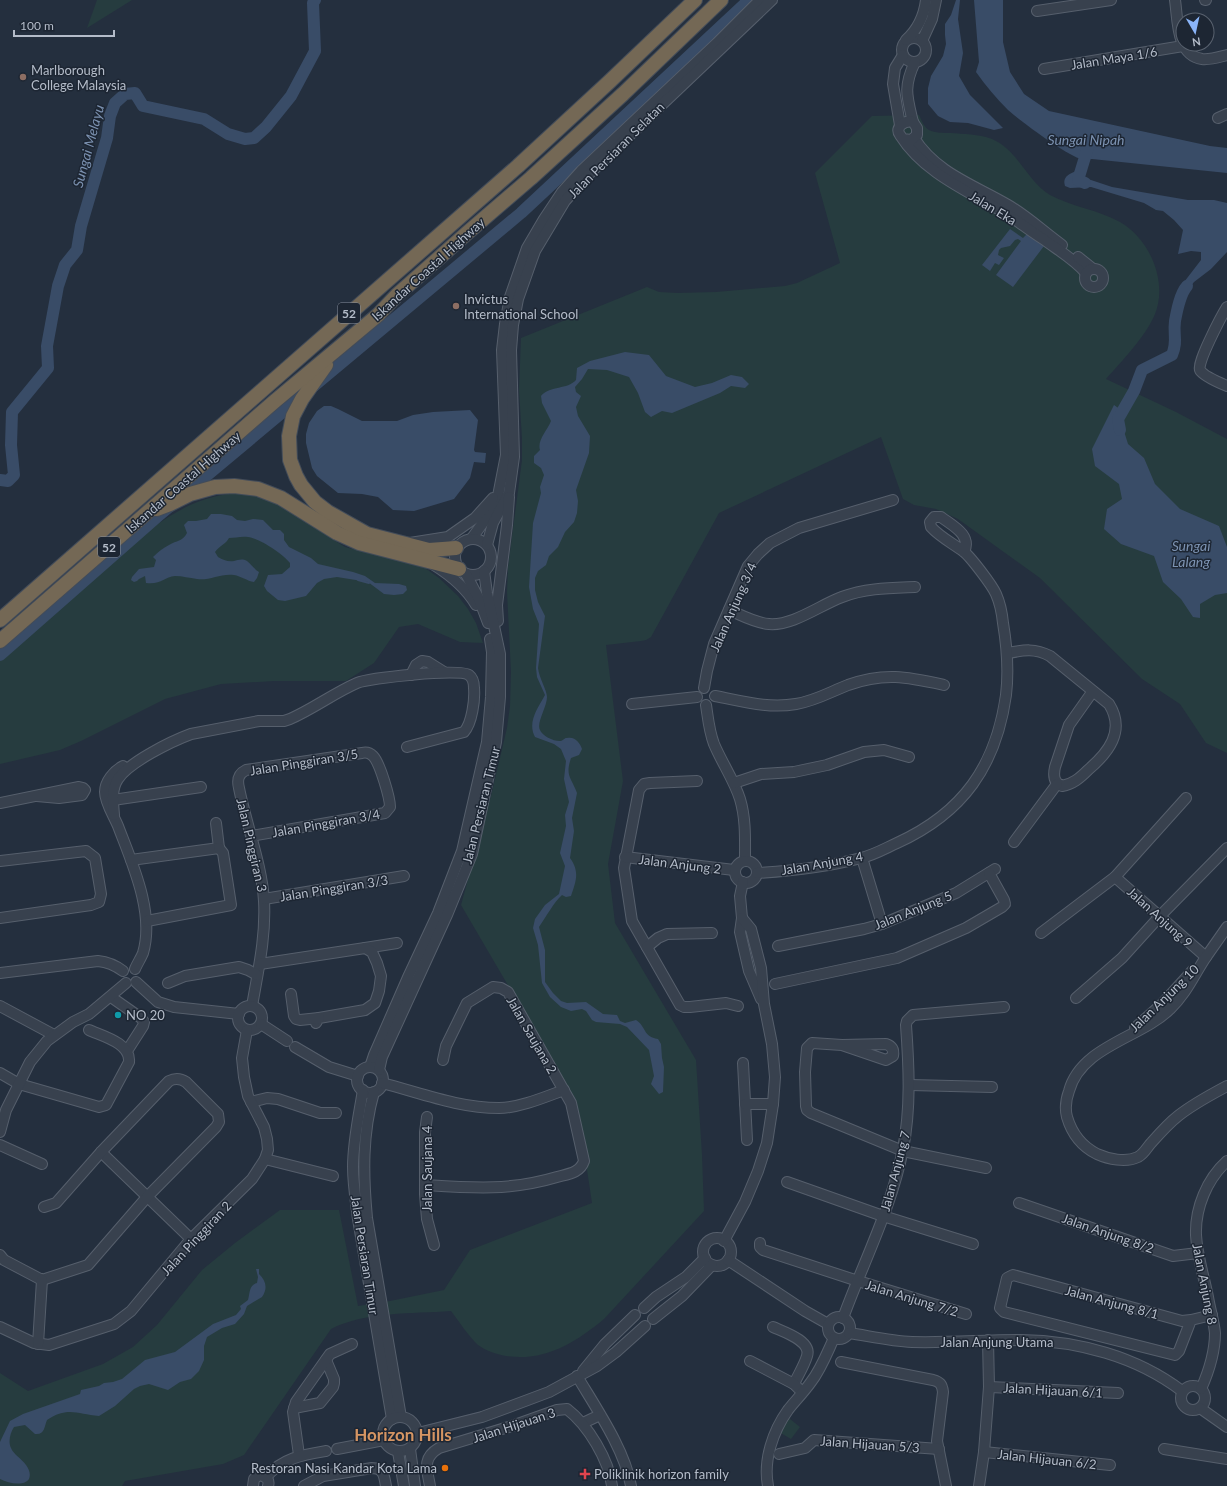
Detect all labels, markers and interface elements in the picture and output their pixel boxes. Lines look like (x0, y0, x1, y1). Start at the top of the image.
scale bar (14, 12, 114, 38)
north arrow (1175, 12, 1215, 52)
text: 100 m (20, 18, 54, 33)
text: N (1191, 35, 1202, 49)
street label: Jalan Maya 1/6 (1070, 43, 1158, 73)
place label: Marlborough College Malaysia (31, 62, 126, 93)
marker: Marlborough College Malaysia (18, 72, 28, 82)
street label: Jalan Persiaran Selatan (565, 99, 667, 201)
water label: Sungai Melayu (69, 103, 107, 189)
water label: Sungai Nipah (1047, 131, 1125, 148)
street label: Jalan Eka (966, 188, 1020, 228)
street label: Iskandar Coastal Highway (368, 214, 488, 324)
place label: Invictus International School (464, 291, 578, 322)
marker: Invictus International School (451, 301, 461, 311)
road number: 52 (338, 303, 360, 323)
street label: Iskandar Coastal Highway (122, 428, 244, 536)
road number: 52 (98, 537, 120, 557)
water label: Sungai Lalang (1172, 537, 1211, 570)
street label: Jalan Anjung 3/4 (706, 559, 760, 654)
street label: Jalan Persiaran Timur (459, 744, 503, 866)
street label: Jalan Pinggiran 3/5 (249, 746, 359, 778)
street label: Jalan Pinggiran 3 (233, 797, 271, 893)
street label: Jalan Pinggiran 3/4 (271, 806, 382, 840)
street label: Jalan Anjung 4 (780, 848, 865, 878)
street label: Jalan Anjung 2 (638, 851, 722, 877)
street label: Jalan Pinggiran 3/3 (279, 872, 389, 904)
street label: Jalan Anjung 9 (1124, 883, 1196, 951)
street label: Jalan Anjung 5 (872, 887, 954, 933)
street label: Jalan Anjung 10 (1126, 961, 1202, 1035)
street label: Jalan Saujana 2 (503, 993, 561, 1077)
place label: NO 20 (126, 1007, 165, 1023)
marker: NO 20 (113, 1010, 123, 1020)
street label: Jalan Saujana 4 (419, 1125, 435, 1212)
street label: Jalan Anjung 7 (877, 1129, 914, 1213)
street label: Jalan Persiaran Timur (348, 1194, 382, 1316)
street label: Jalan Pinggiran 2 (157, 1198, 235, 1278)
street label: Jalan Anjung 8/2 (1060, 1210, 1156, 1256)
street label: Jalan Anjung 8 (1189, 1242, 1221, 1326)
street label: Jalan Anjung 7/2 (864, 1276, 960, 1320)
street label: Jalan Anjung 8/1 (1064, 1282, 1160, 1322)
street label: Jalan Anjung Utama (941, 1334, 1053, 1350)
street label: Jalan Hijauan 6/1 (1003, 1379, 1103, 1401)
street label: Jalan Hijauan 3 (471, 1404, 557, 1446)
district label: Horizon Hills (354, 1424, 452, 1445)
street label: Jalan Hijauan 5/3 (820, 1433, 920, 1455)
street label: Jalan Hijauan 6/2 (997, 1446, 1097, 1472)
place label: Restoran Nasi Kandar Kota Lama (251, 1460, 437, 1476)
marker: Restoran Nasi Kandar Kota Lama (440, 1463, 450, 1473)
place label: Poliklinik horizon family (594, 1466, 729, 1482)
marker: Poliklinik horizon family (579, 1468, 591, 1480)

